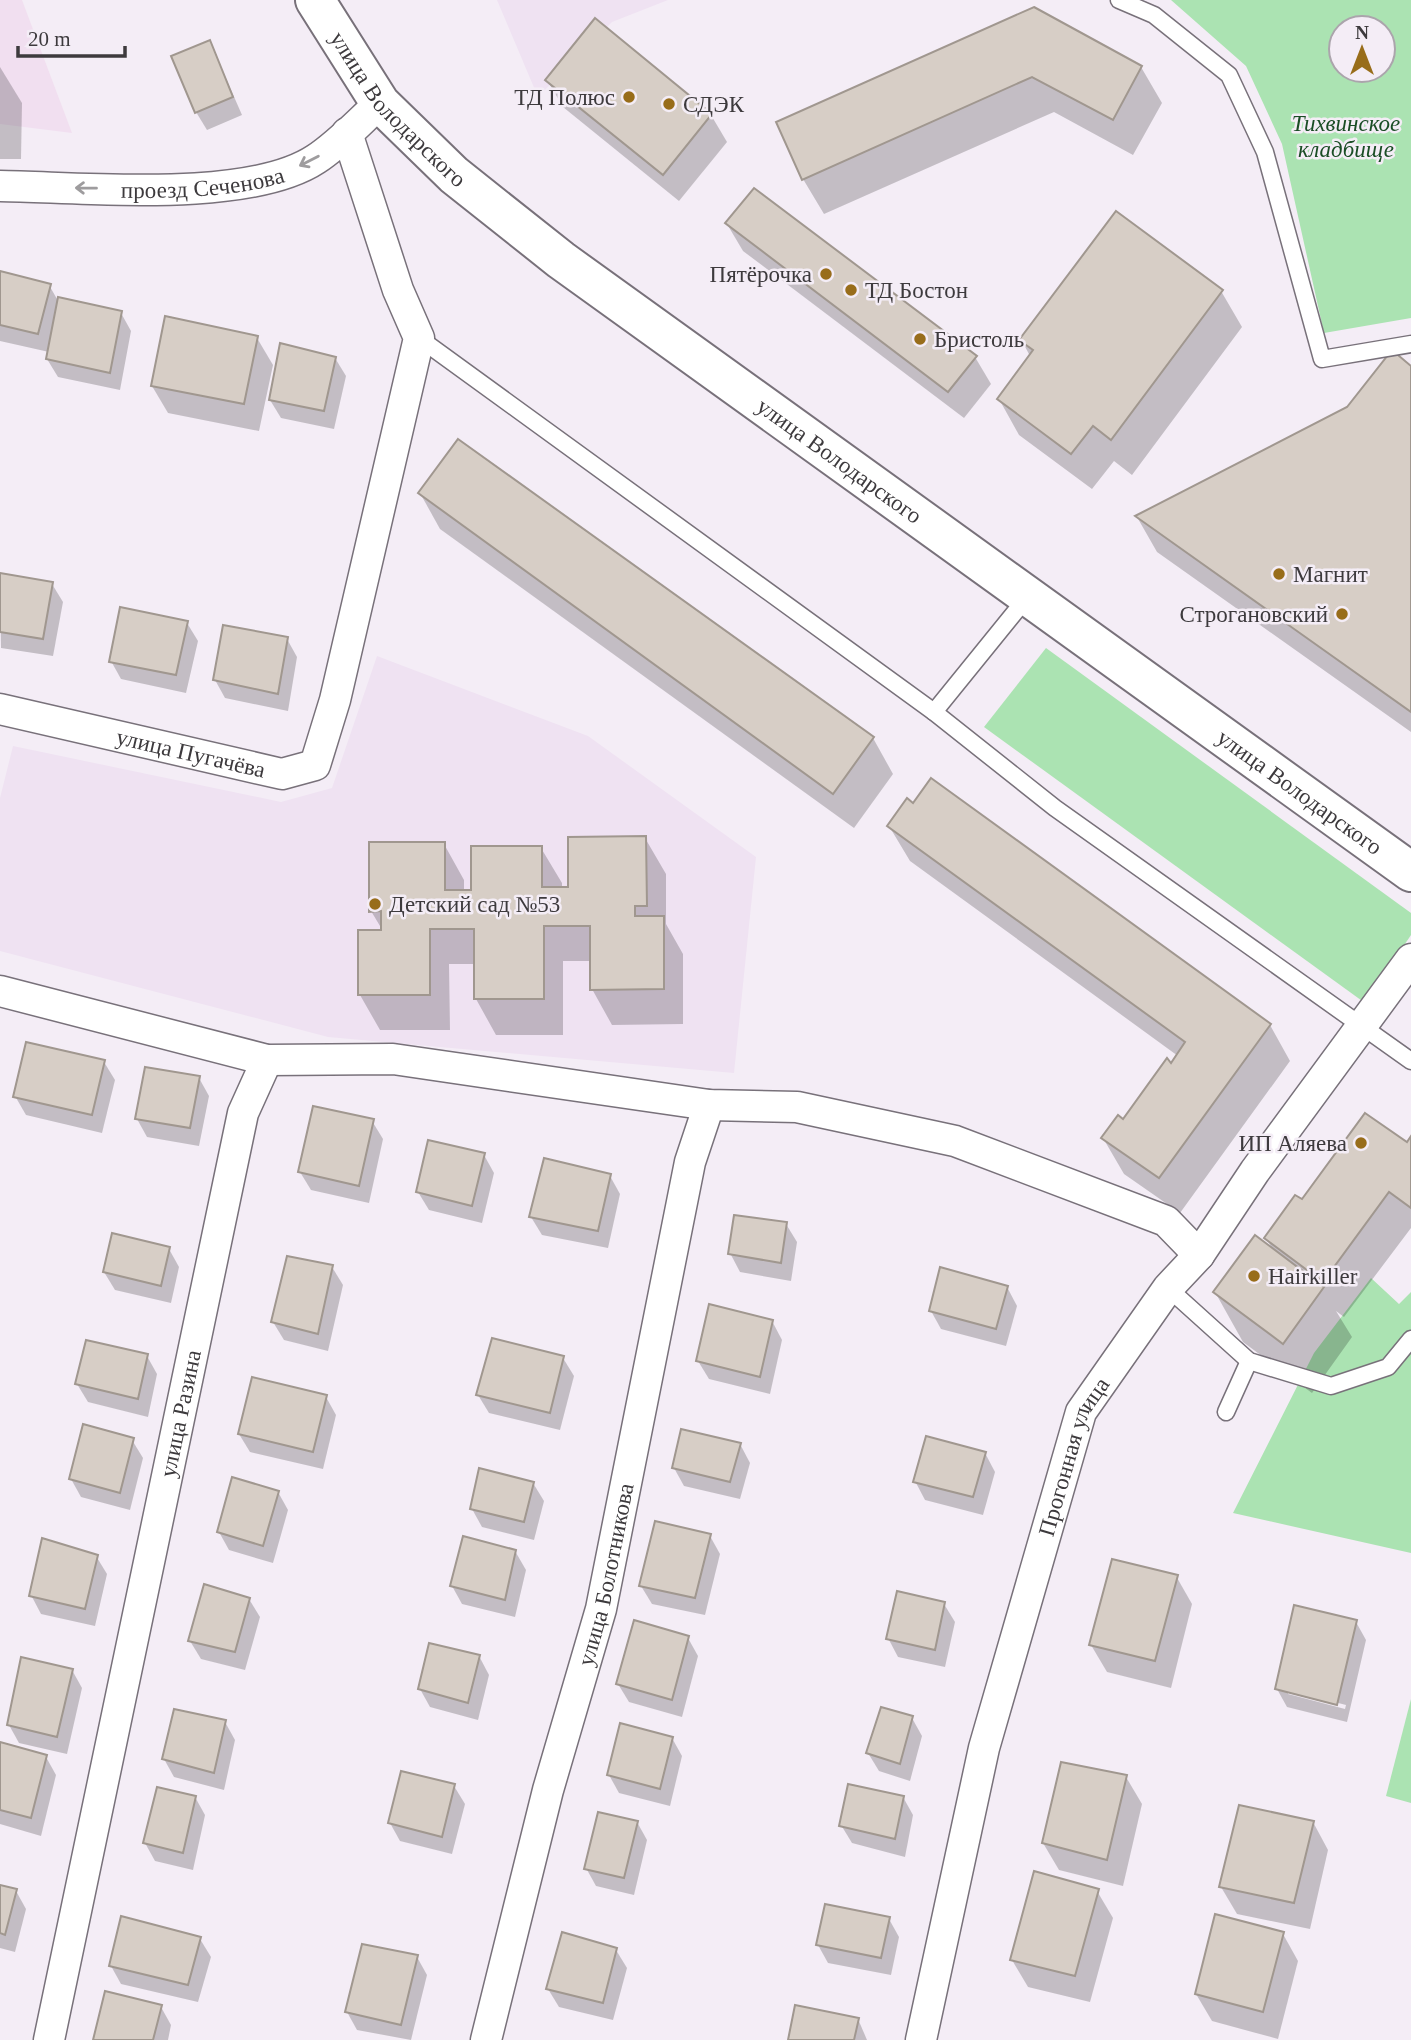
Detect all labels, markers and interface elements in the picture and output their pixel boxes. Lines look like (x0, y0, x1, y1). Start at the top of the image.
scale bar (18, 14, 124, 58)
north arrow (1327, 14, 1397, 84)
text: N (1355, 22, 1369, 43)
text: 20 m (28, 27, 71, 51)
street label: улица Володарского (326, 27, 471, 192)
place label: ТД Полюс (514, 85, 615, 110)
marker: ТД Полюс (621, 89, 637, 105)
place label: СДЭК (683, 92, 745, 117)
marker: СДЭК (661, 96, 677, 112)
park label: Тихвинское кладбище (1292, 111, 1400, 162)
one-way arrow (299, 155, 319, 169)
street label: проезд Сеченова (121, 162, 287, 202)
one-way arrow (75, 181, 98, 194)
place label: Пятёрочка (710, 262, 812, 287)
marker: Пятёрочка (818, 266, 834, 282)
place label: ТД Бостон (865, 278, 968, 303)
marker: ТД Бостон (843, 282, 859, 298)
place label: Бристоль (934, 327, 1024, 352)
marker: Бристоль (912, 331, 928, 347)
street label: улица Володарского (752, 393, 927, 528)
place label: Магнит (1293, 562, 1368, 587)
marker: Магнит (1271, 566, 1287, 582)
place label: Строгановский (1179, 602, 1328, 627)
marker: Строгановский (1334, 606, 1350, 622)
street label: улица Пугачёва (114, 724, 268, 782)
street label: улица Володарского (1213, 724, 1387, 860)
place label: Детский сад №53 (389, 892, 560, 917)
marker: Детский сад №53 (367, 896, 383, 912)
place label: ИП Аляева (1238, 1131, 1347, 1156)
marker: ИП Аляева (1353, 1135, 1369, 1151)
place label: Hairkiller (1268, 1264, 1358, 1289)
marker: Hairkiller (1246, 1268, 1262, 1284)
street label: улица Разина (155, 1348, 206, 1480)
street label: Прогонная улица (1033, 1372, 1114, 1539)
street label: улица Болотникова (573, 1481, 638, 1669)

